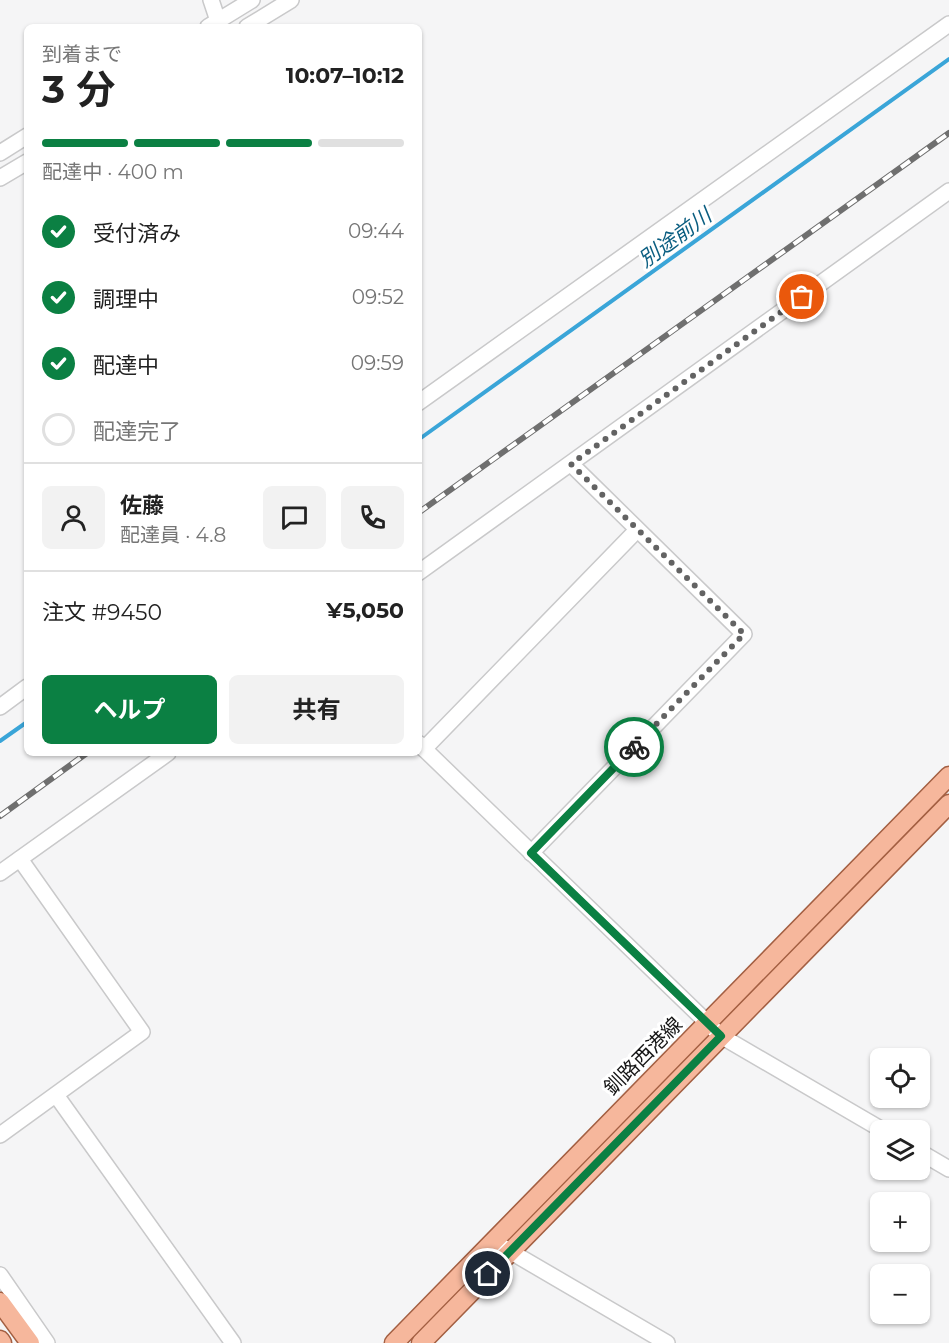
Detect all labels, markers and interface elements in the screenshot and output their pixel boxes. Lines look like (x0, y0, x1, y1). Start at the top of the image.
text: 到着まで (42, 42, 122, 66)
text: 10:07–10:12 (286, 62, 404, 89)
text: 3 分 (42, 65, 115, 113)
text: 配達中 · 400 m (42, 160, 184, 184)
water label: 別途前川 (633, 202, 718, 272)
icon: check (42, 215, 75, 248)
text: 09:44 (348, 219, 404, 243)
text: 受付済み (93, 220, 181, 247)
pin (776, 271, 827, 322)
icon: bag (785, 280, 818, 313)
icon: check (42, 281, 75, 314)
text: 09:52 (352, 285, 404, 309)
text: 調理中 (93, 286, 159, 313)
icon: check (42, 347, 75, 380)
text: 09:59 (351, 351, 404, 375)
text: 配達中 (93, 352, 159, 379)
text: 配達完了 (93, 418, 181, 445)
button: person (42, 486, 105, 549)
button: chat (263, 486, 326, 549)
button: phone (341, 486, 404, 549)
text: 佐藤 (120, 492, 164, 519)
text: 配達員 · 4.8 (120, 523, 226, 547)
text: ¥5,050 (326, 597, 404, 624)
text: 注文 #9450 (42, 599, 162, 626)
button: ヘルプ (42, 675, 217, 744)
button: 共有 (229, 675, 404, 744)
courier (604, 717, 664, 777)
icon: bike (618, 731, 651, 764)
street label: 釧路西港線 (599, 1012, 687, 1100)
map controls (870, 1048, 930, 1324)
button: locate (870, 1048, 930, 1108)
button: layers (870, 1120, 930, 1180)
button: + (870, 1192, 930, 1252)
pin (462, 1248, 513, 1299)
icon: home (471, 1257, 504, 1290)
button: − (870, 1264, 930, 1324)

